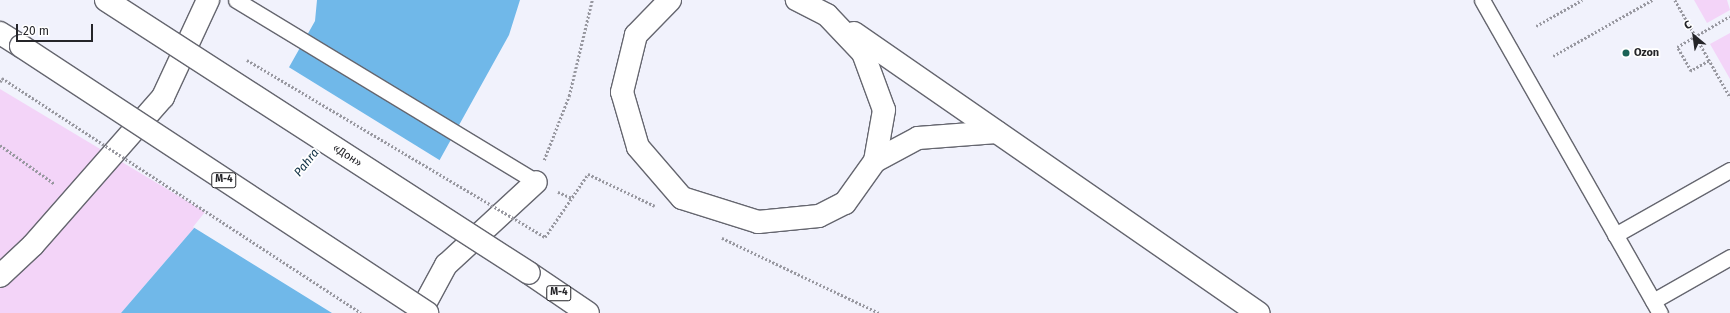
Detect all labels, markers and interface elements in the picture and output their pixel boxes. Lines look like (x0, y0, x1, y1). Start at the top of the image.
scale bar (18, 16, 95, 42)
north arrow (1674, 16, 1714, 56)
text: С (1682, 18, 1694, 32)
text: 20 m (23, 24, 49, 38)
place label: Ozon (1634, 46, 1659, 60)
marker: Ozon (1621, 48, 1631, 58)
street label: «Дон» (330, 142, 364, 170)
water label: Pahra (292, 146, 322, 180)
road number: М-4 (211, 172, 237, 188)
road number: М-4 (546, 285, 572, 301)

